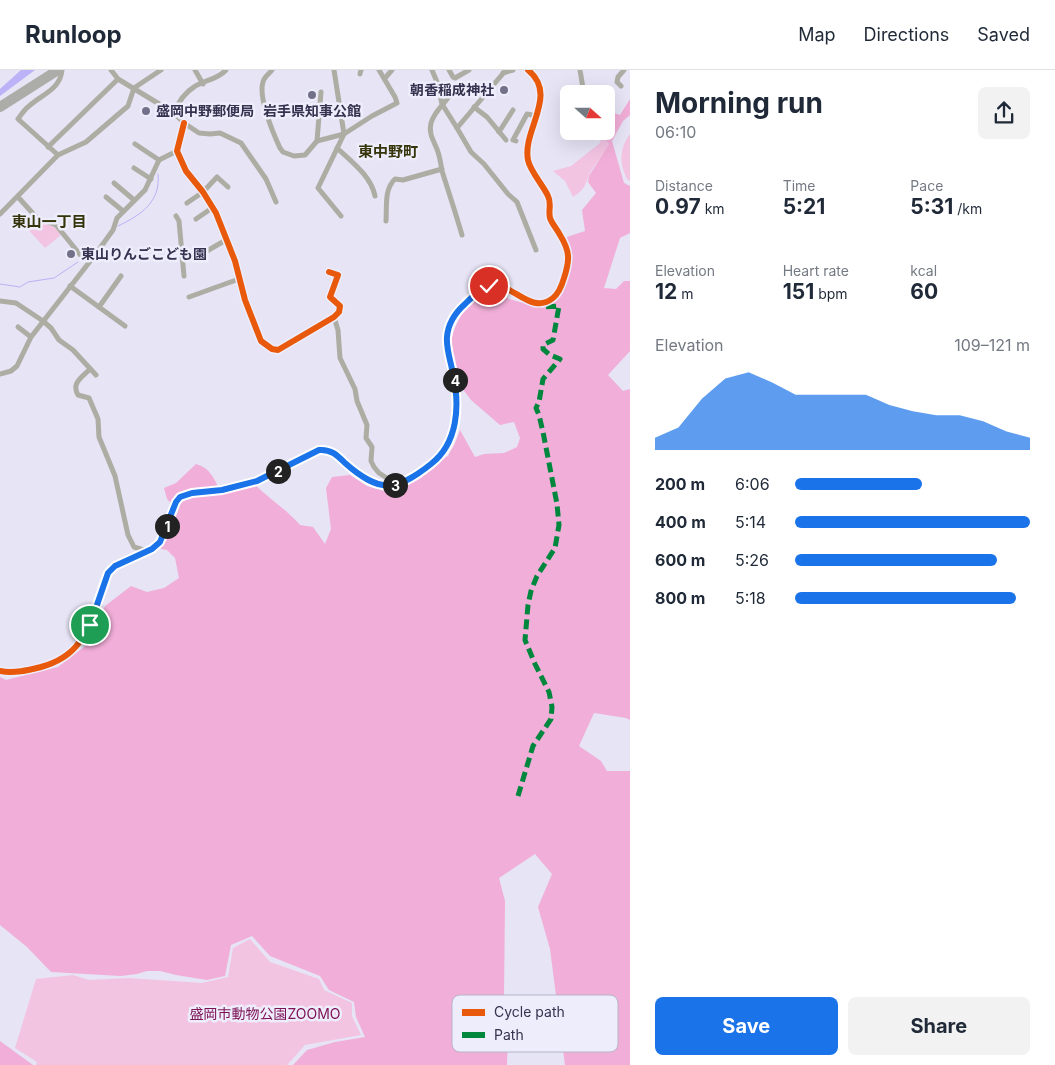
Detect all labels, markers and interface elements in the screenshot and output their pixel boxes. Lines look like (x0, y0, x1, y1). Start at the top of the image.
text: Runloop (25, 20, 122, 49)
text: Map (798, 24, 836, 45)
text: Directions (864, 24, 949, 45)
text: Saved (977, 24, 1030, 45)
place label: 朝香稲成神社 (410, 81, 494, 98)
marker: 朝香稲成神社 (498, 84, 510, 96)
north arrow (560, 85, 615, 140)
map controls (560, 85, 615, 140)
text: Morning run (655, 86, 823, 120)
button: share (978, 87, 1030, 139)
marker: 岩手県知事公館 (306, 89, 318, 101)
place label: 盛岡中野郵便局 (156, 102, 254, 119)
place label: 岩手県知事公館 (263, 102, 361, 119)
marker: 盛岡中野郵便局 (140, 105, 152, 117)
text: 06:10 (655, 122, 696, 142)
district label: 東中野町 (358, 142, 418, 161)
text: Distance (655, 177, 713, 194)
text: Time (783, 177, 816, 194)
text: Pace (910, 177, 943, 194)
text: 0.97 (655, 194, 701, 219)
text: 5:21 (783, 194, 825, 219)
text: 5:31 (910, 194, 953, 219)
text: km (701, 200, 725, 217)
text: /km (953, 200, 982, 217)
district label: 東山一丁目 (11, 212, 87, 231)
place label: 東山りんごこども園 (81, 245, 207, 262)
marker: 東山りんごこども園 (65, 248, 77, 260)
text: Elevation (655, 262, 715, 279)
text: Heart rate (783, 262, 849, 279)
text: kcal (910, 262, 937, 279)
pin (468, 265, 510, 307)
icon: check (475, 272, 503, 300)
text: 12 (655, 279, 677, 304)
text: 151 (783, 279, 814, 304)
text: 60 (910, 279, 938, 304)
text: m (677, 285, 694, 302)
text: bpm (814, 285, 848, 302)
text: Elevation (655, 335, 724, 355)
text: 109–121 m (954, 335, 1030, 355)
pin: 4 (442, 368, 468, 392)
text: 4 (451, 372, 460, 389)
pin: 2 (266, 458, 290, 484)
text: 2 (274, 463, 283, 480)
pin: 3 (382, 472, 408, 498)
text: 200 m (655, 474, 705, 494)
text: 6:06 (735, 474, 770, 494)
text: 3 (391, 477, 400, 494)
text: 400 m (655, 512, 706, 532)
text: 5:14 (735, 512, 766, 532)
pin: 1 (154, 514, 180, 538)
text: 1 (164, 518, 171, 535)
text: 600 m (655, 550, 705, 570)
text: 5:26 (735, 550, 769, 570)
text: 800 m (655, 588, 705, 608)
text: 5:18 (735, 588, 766, 608)
pin (69, 604, 111, 646)
icon: arrive (76, 611, 104, 639)
legend (452, 995, 618, 1052)
button: Save (655, 997, 838, 1055)
button: Share (848, 997, 1030, 1055)
text: Cycle path (494, 1003, 565, 1020)
park label: 盛岡市動物公園ZOOMO (189, 1005, 341, 1022)
text: Path (494, 1026, 524, 1043)

